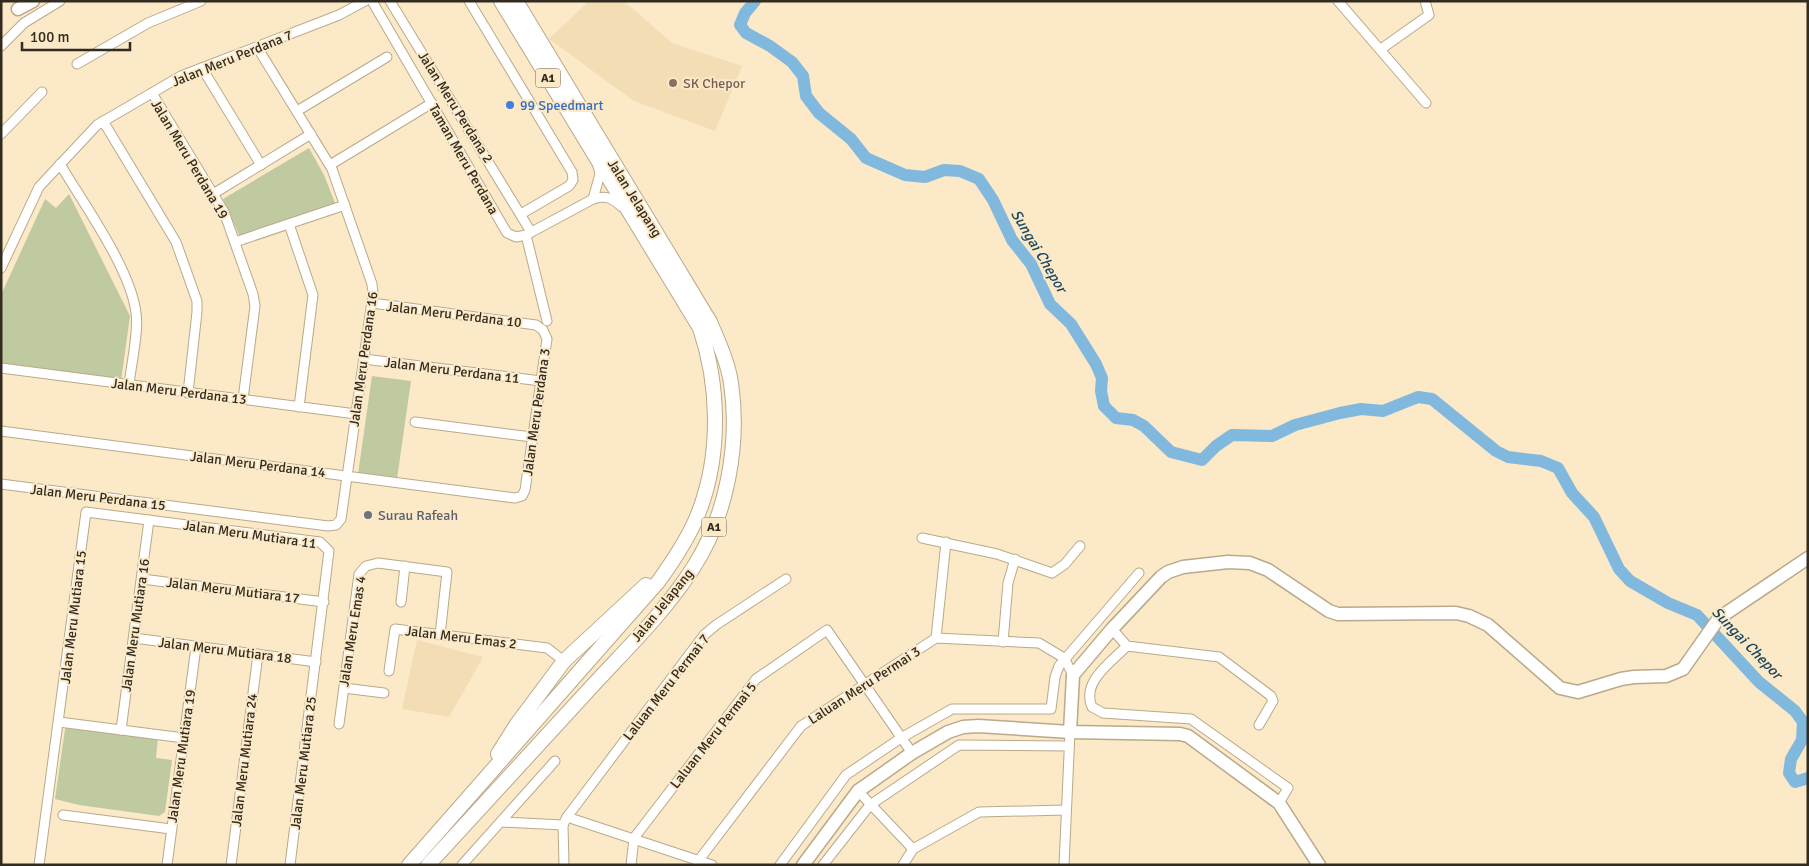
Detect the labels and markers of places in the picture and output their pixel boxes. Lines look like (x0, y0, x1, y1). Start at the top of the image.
place label: SK Chepor (683, 75, 746, 92)
marker: SK Chepor (667, 77, 679, 89)
place label: 99 Speedmart (520, 97, 604, 114)
marker: 99 Speedmart (504, 99, 516, 111)
place label: Surau Rafeah (378, 507, 458, 524)
marker: Surau Rafeah (362, 509, 374, 521)

